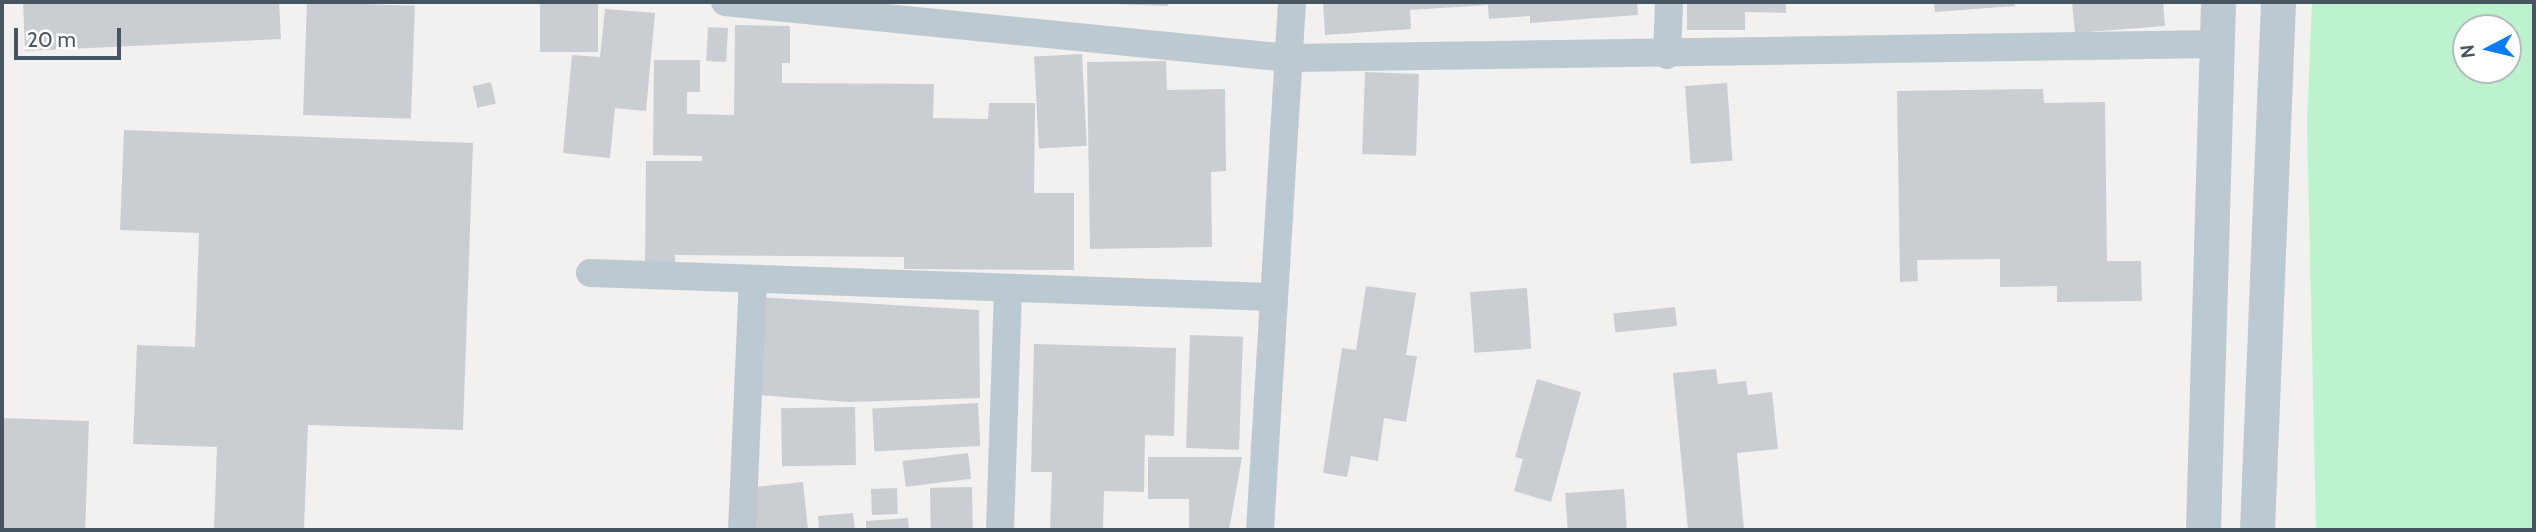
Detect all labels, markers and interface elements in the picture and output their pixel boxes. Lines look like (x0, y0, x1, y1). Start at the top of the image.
scale bar (18, 14, 124, 58)
north arrow (2452, 14, 2522, 84)
text: 20 m (27, 27, 76, 52)
text: N (2455, 43, 2480, 59)

